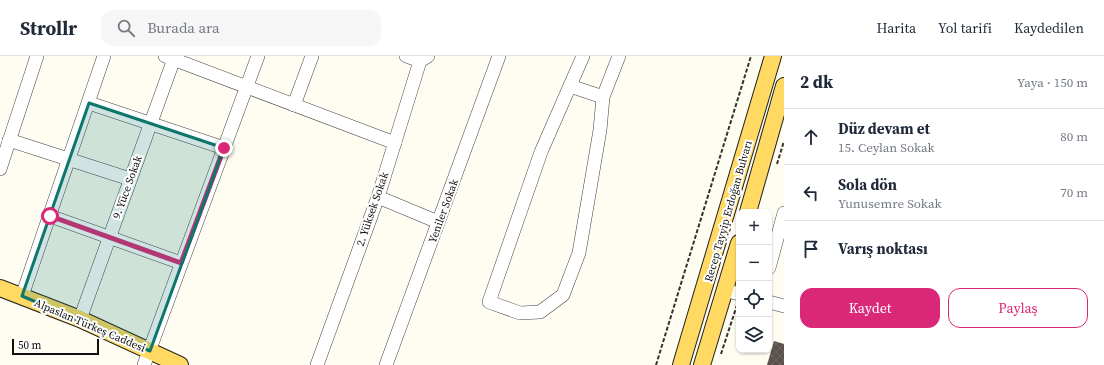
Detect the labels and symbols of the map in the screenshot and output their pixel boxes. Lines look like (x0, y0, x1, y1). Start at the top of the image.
route end (215, 139, 233, 157)
street label: Recep Tayyip Erdoğan Bulvarı (701, 139, 756, 284)
street label: 9. Yüce Sokak (109, 153, 146, 221)
street label: 2. Yüksek Sokak (353, 169, 392, 248)
street label: Yeniler Sokak (425, 176, 462, 245)
route start (41, 207, 59, 225)
street label: Alpaslan Türkeş Caddesi (32, 295, 148, 356)
scale bar (12, 337, 99, 356)

